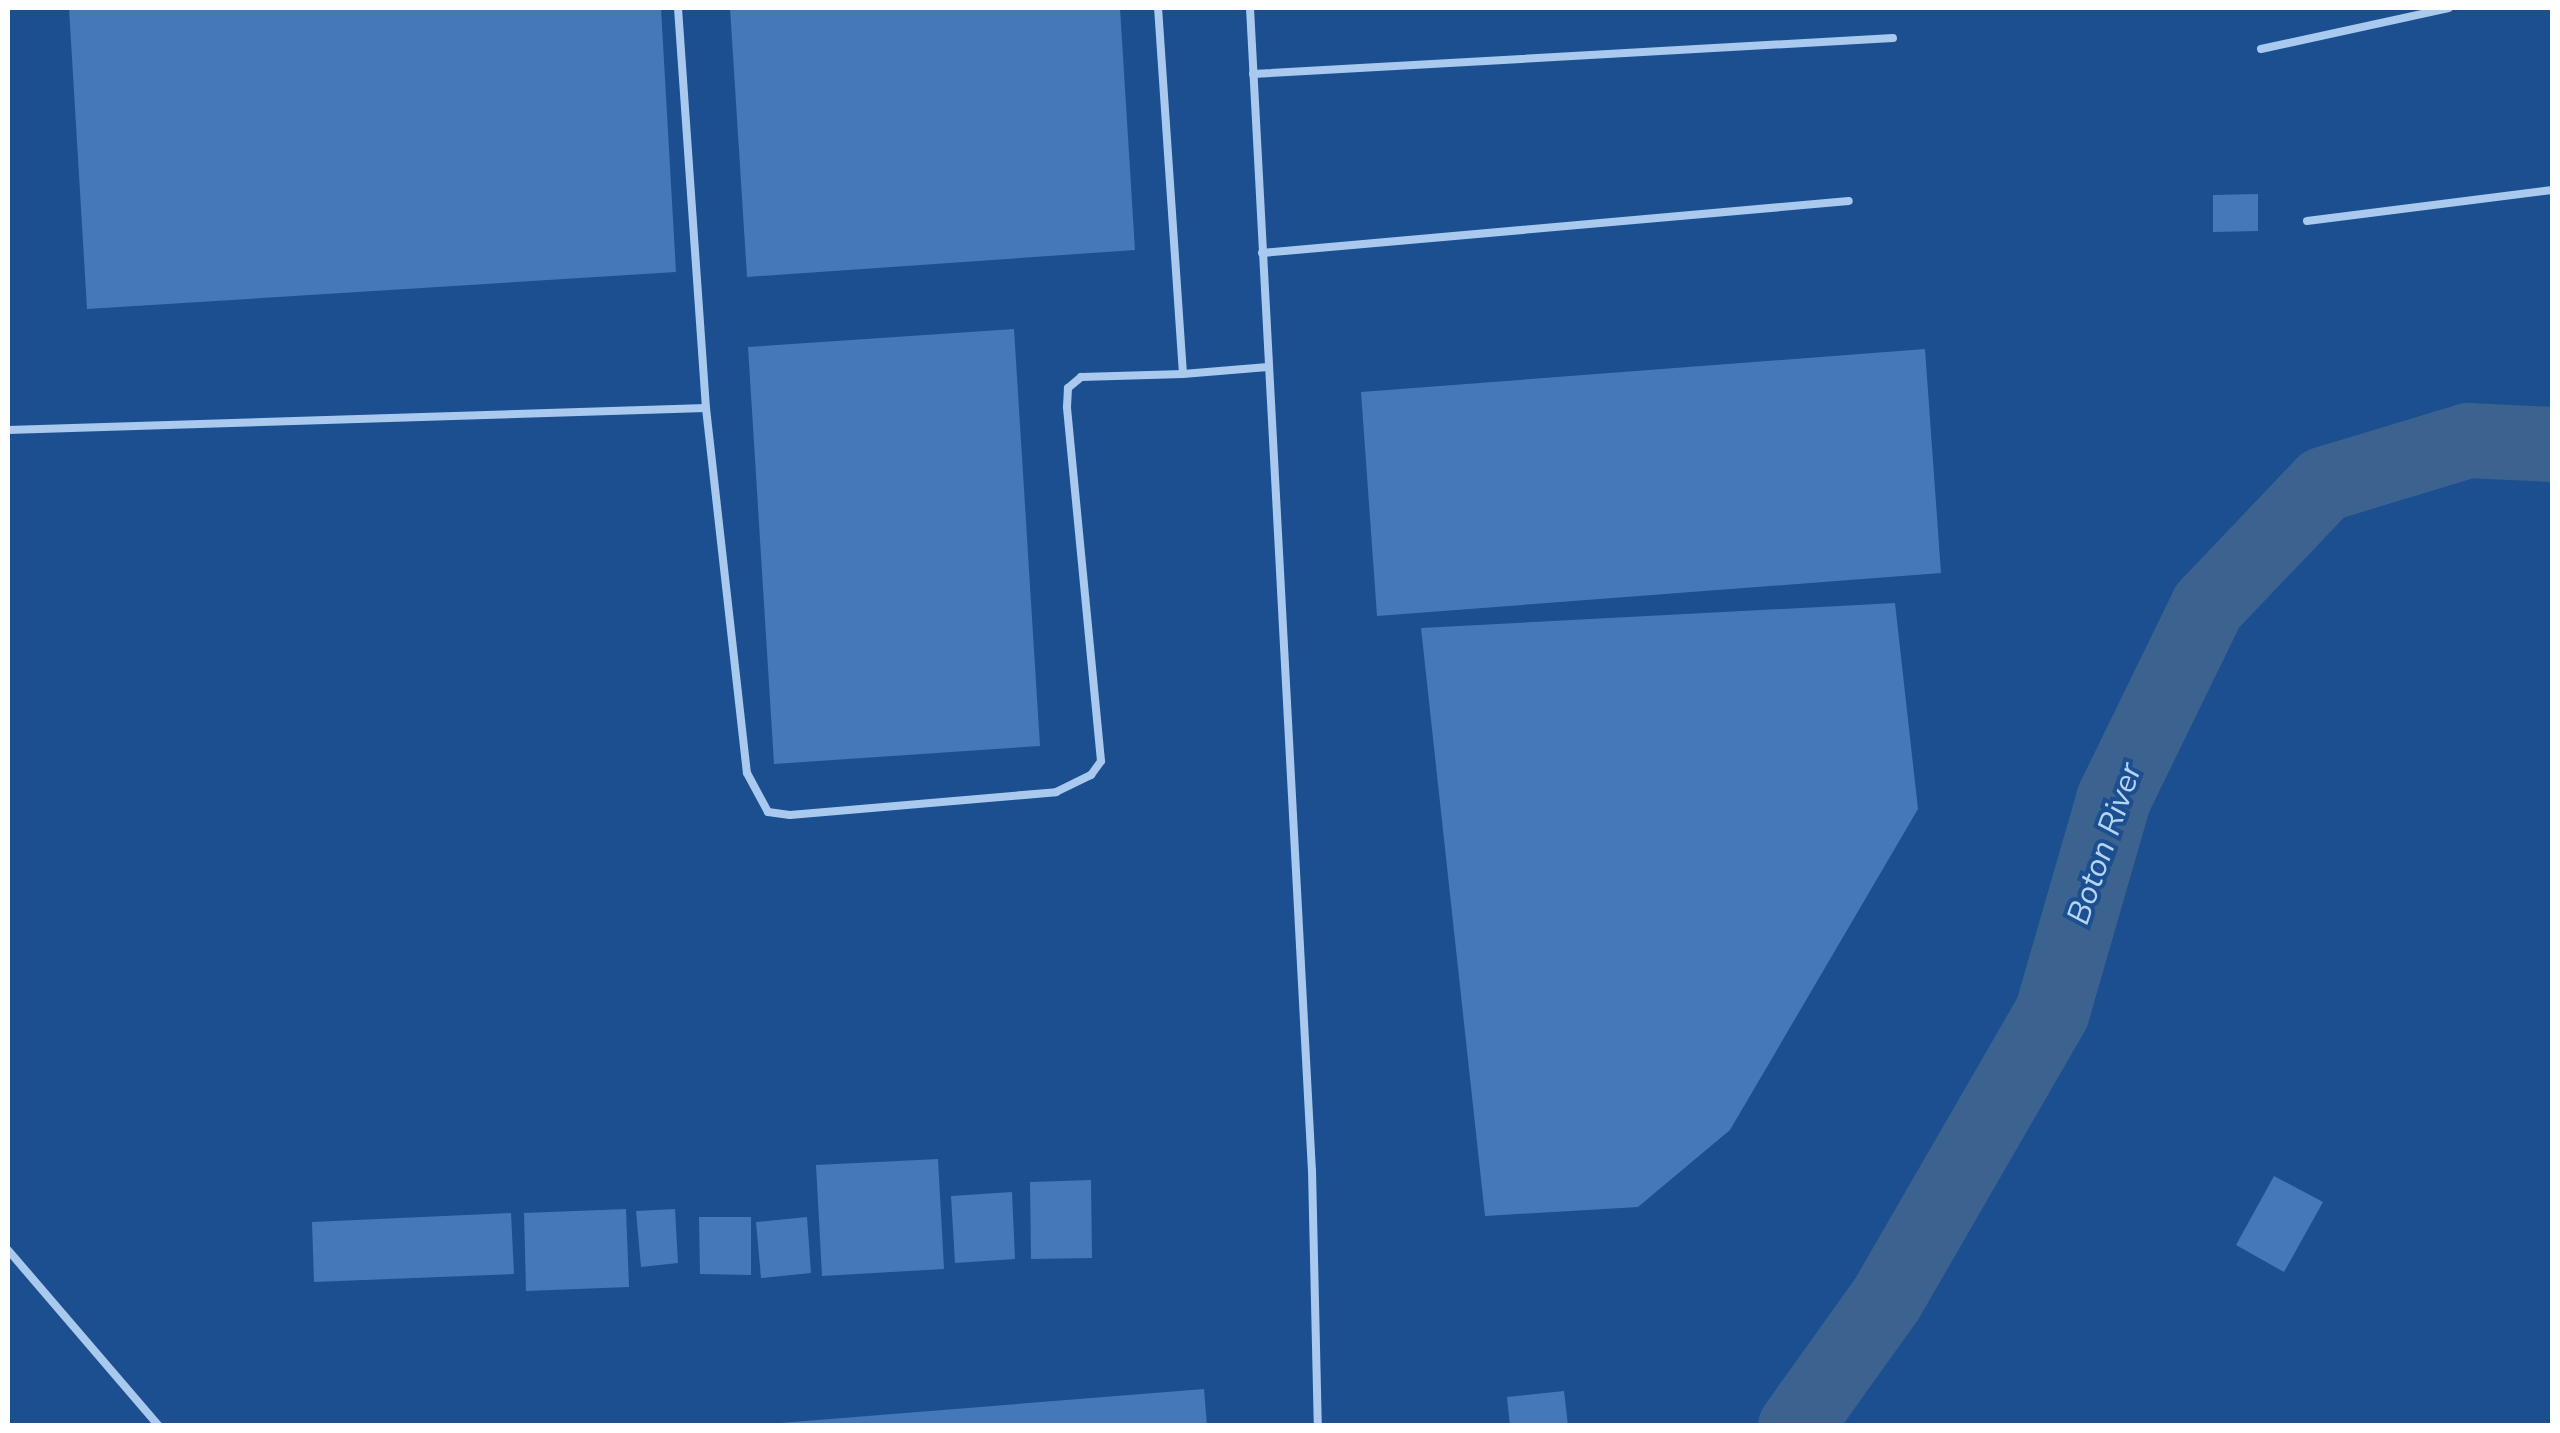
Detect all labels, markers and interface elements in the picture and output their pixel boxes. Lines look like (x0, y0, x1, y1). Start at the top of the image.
water label: Boton River (2059, 758, 2151, 930)

